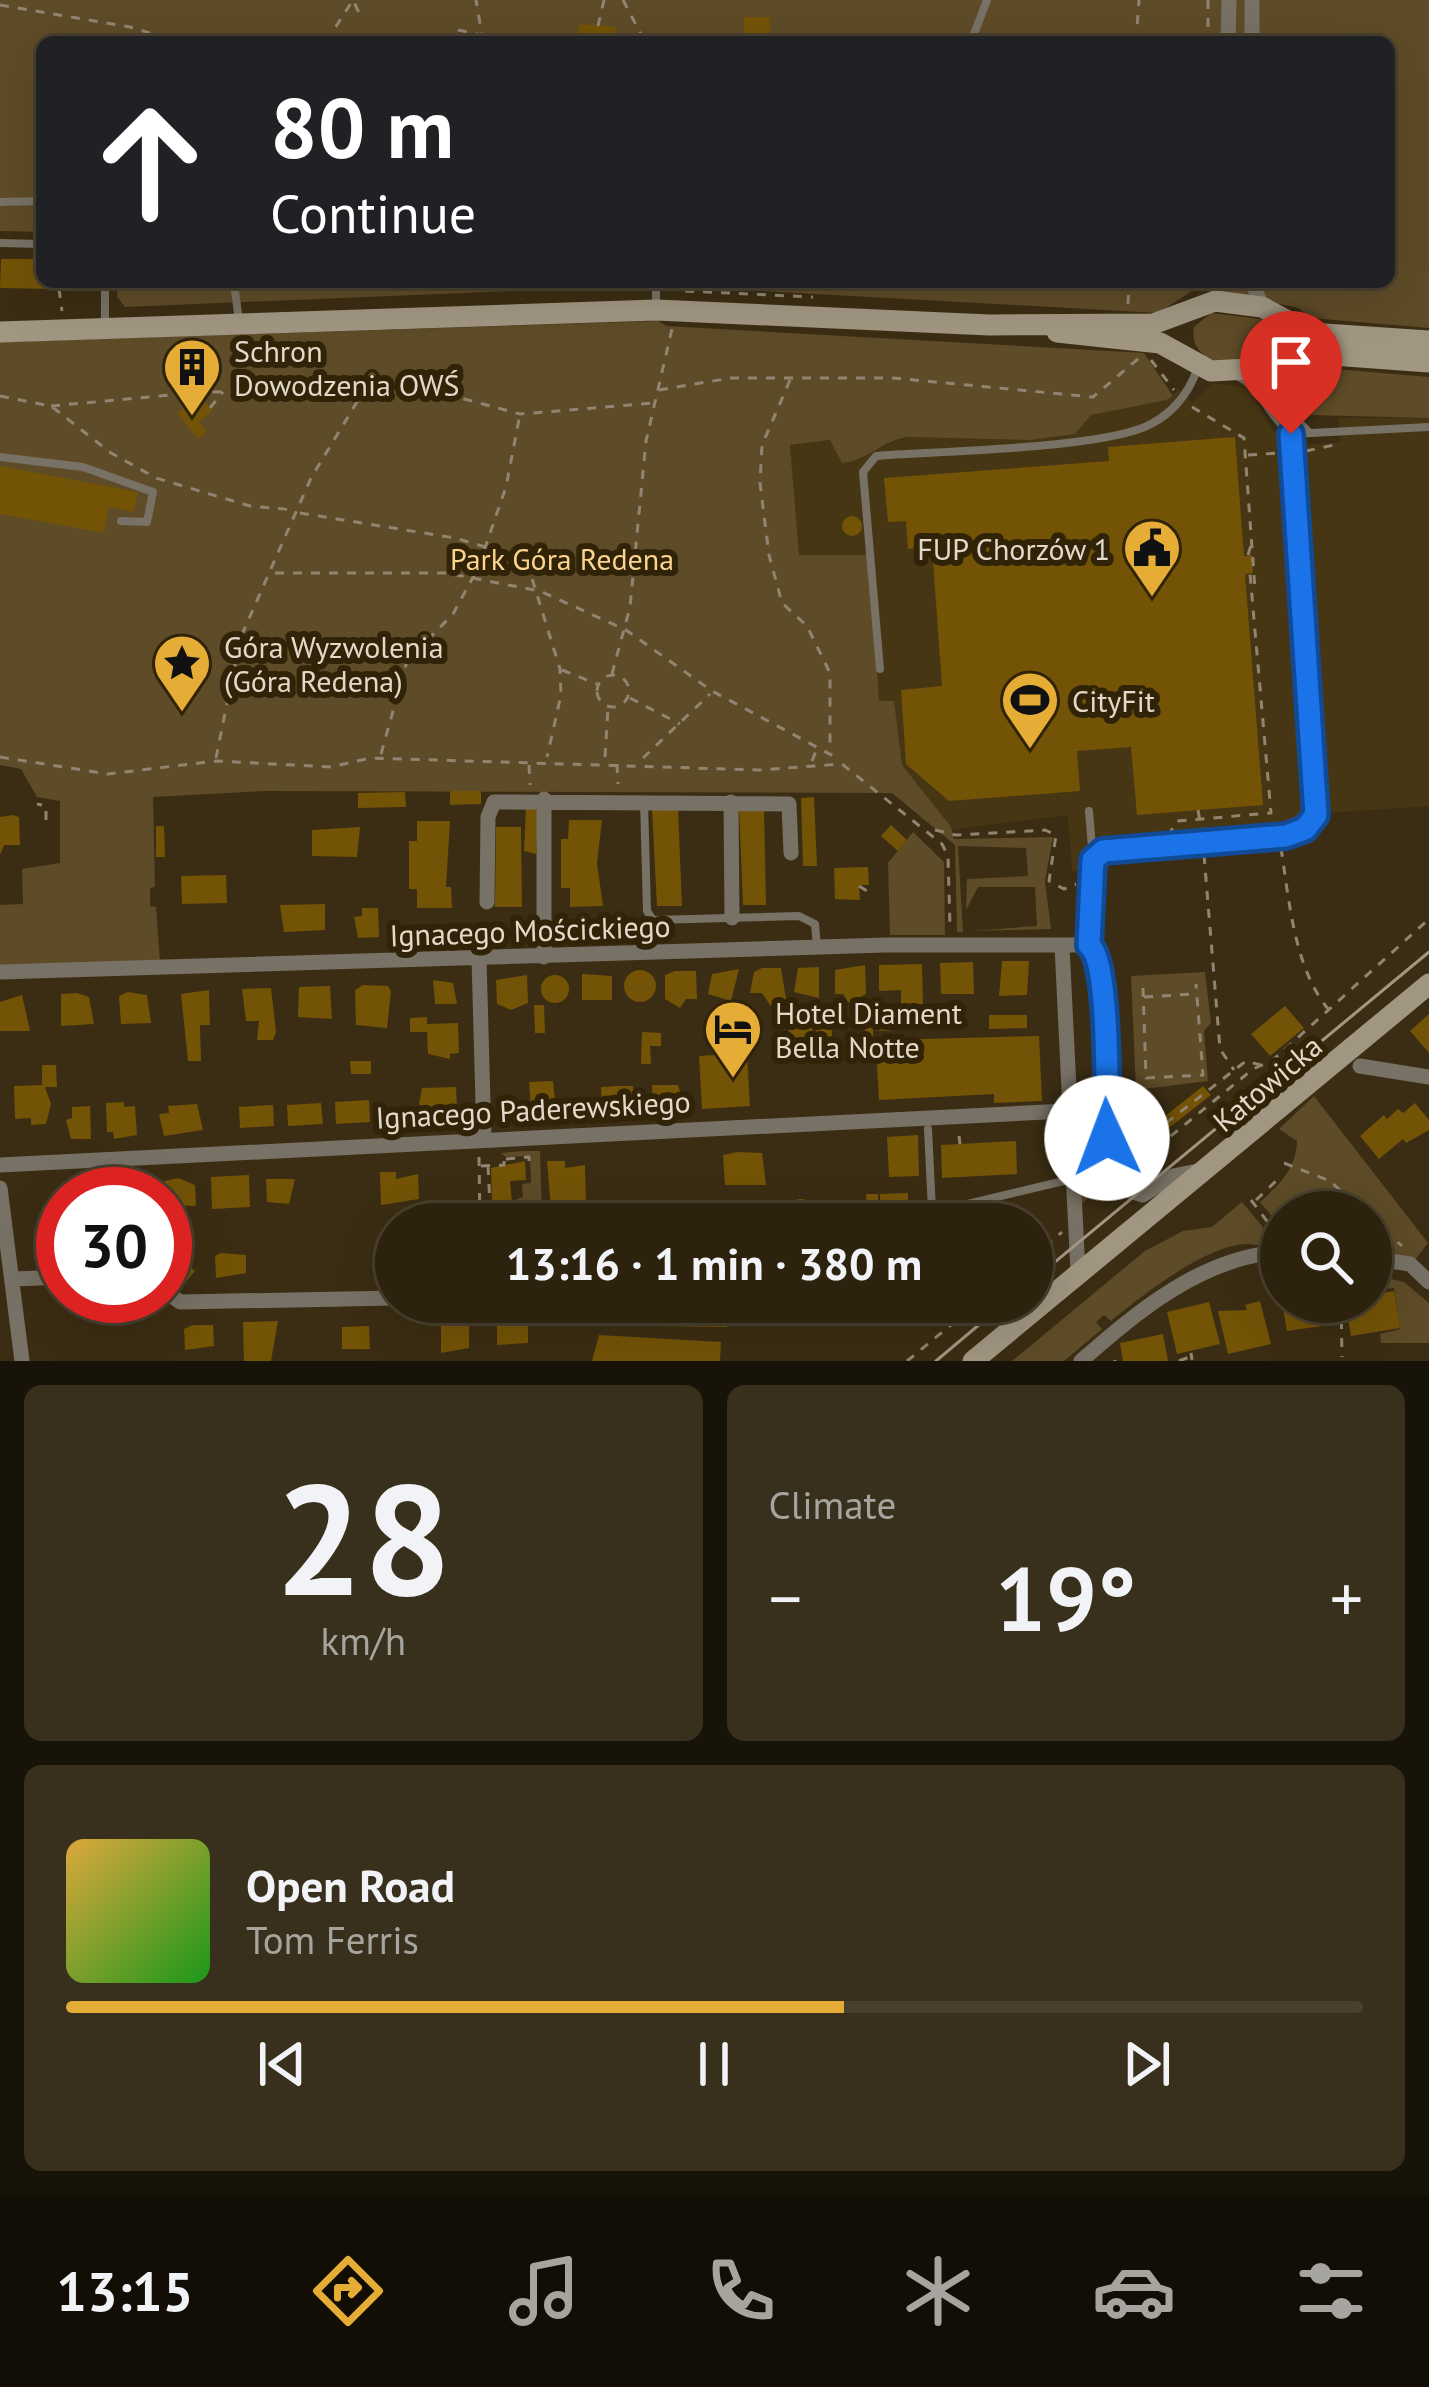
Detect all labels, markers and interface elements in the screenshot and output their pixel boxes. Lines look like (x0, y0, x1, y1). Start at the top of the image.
text: 80 m (270, 72, 454, 181)
icon: ahead (72, 84, 228, 240)
text: Continue (270, 178, 476, 248)
pin (1240, 311, 1342, 434)
icon: arrive (1258, 329, 1324, 395)
place label: Schron Dowodzenia OWŚ (234, 331, 460, 404)
building icon: Schron Dowodzenia OWŚ (161, 336, 223, 418)
public building icon: FUP Chorzów 1 (1121, 517, 1183, 599)
place label: FUP Chorzów 1 (917, 529, 1110, 568)
park label: Park Góra Redena (450, 539, 674, 578)
place label: Góra Wyzwolenia (Góra Redena) (224, 627, 444, 700)
place icon: Góra Wyzwolenia (Góra Redena) (151, 632, 213, 714)
sports icon: CityFit (999, 669, 1061, 751)
place label: CityFit (1072, 681, 1155, 720)
street label: Ignacego Mościckiego (389, 906, 671, 954)
place label: Hotel Diament Bella Notte (775, 993, 962, 1066)
hotel icon: Hotel Diament Bella Notte (702, 998, 764, 1080)
street label: Katowicka (1204, 1026, 1330, 1140)
position arrow (1044, 1075, 1170, 1201)
street label: Ignacego Paderewskiego (375, 1081, 691, 1137)
speed limit sign: 30 (36, 1167, 192, 1323)
map controls (1260, 1191, 1392, 1323)
button: search (1260, 1191, 1392, 1323)
text: 13:16 · 1 min · 380 m (506, 1234, 922, 1292)
text: 28 (275, 1436, 452, 1638)
text: Climate (769, 1479, 896, 1530)
text: 19° (995, 1539, 1136, 1656)
text: − (769, 1555, 802, 1640)
text: + (1330, 1555, 1363, 1640)
text: km/h (321, 1615, 406, 1666)
text: Open Road (246, 1856, 455, 1914)
text: Tom Ferris (246, 1914, 419, 1965)
icon: previous (249, 2031, 315, 2097)
icon: pause (681, 2031, 747, 2097)
icon: next (1114, 2031, 1180, 2097)
icon: directions (306, 2249, 390, 2333)
icon: music (502, 2249, 586, 2333)
icon: phone (699, 2249, 783, 2333)
icon: climate (896, 2249, 980, 2333)
icon: car (1092, 2249, 1176, 2333)
icon: filters (1289, 2249, 1373, 2333)
text: 13:15 (56, 2256, 193, 2326)

